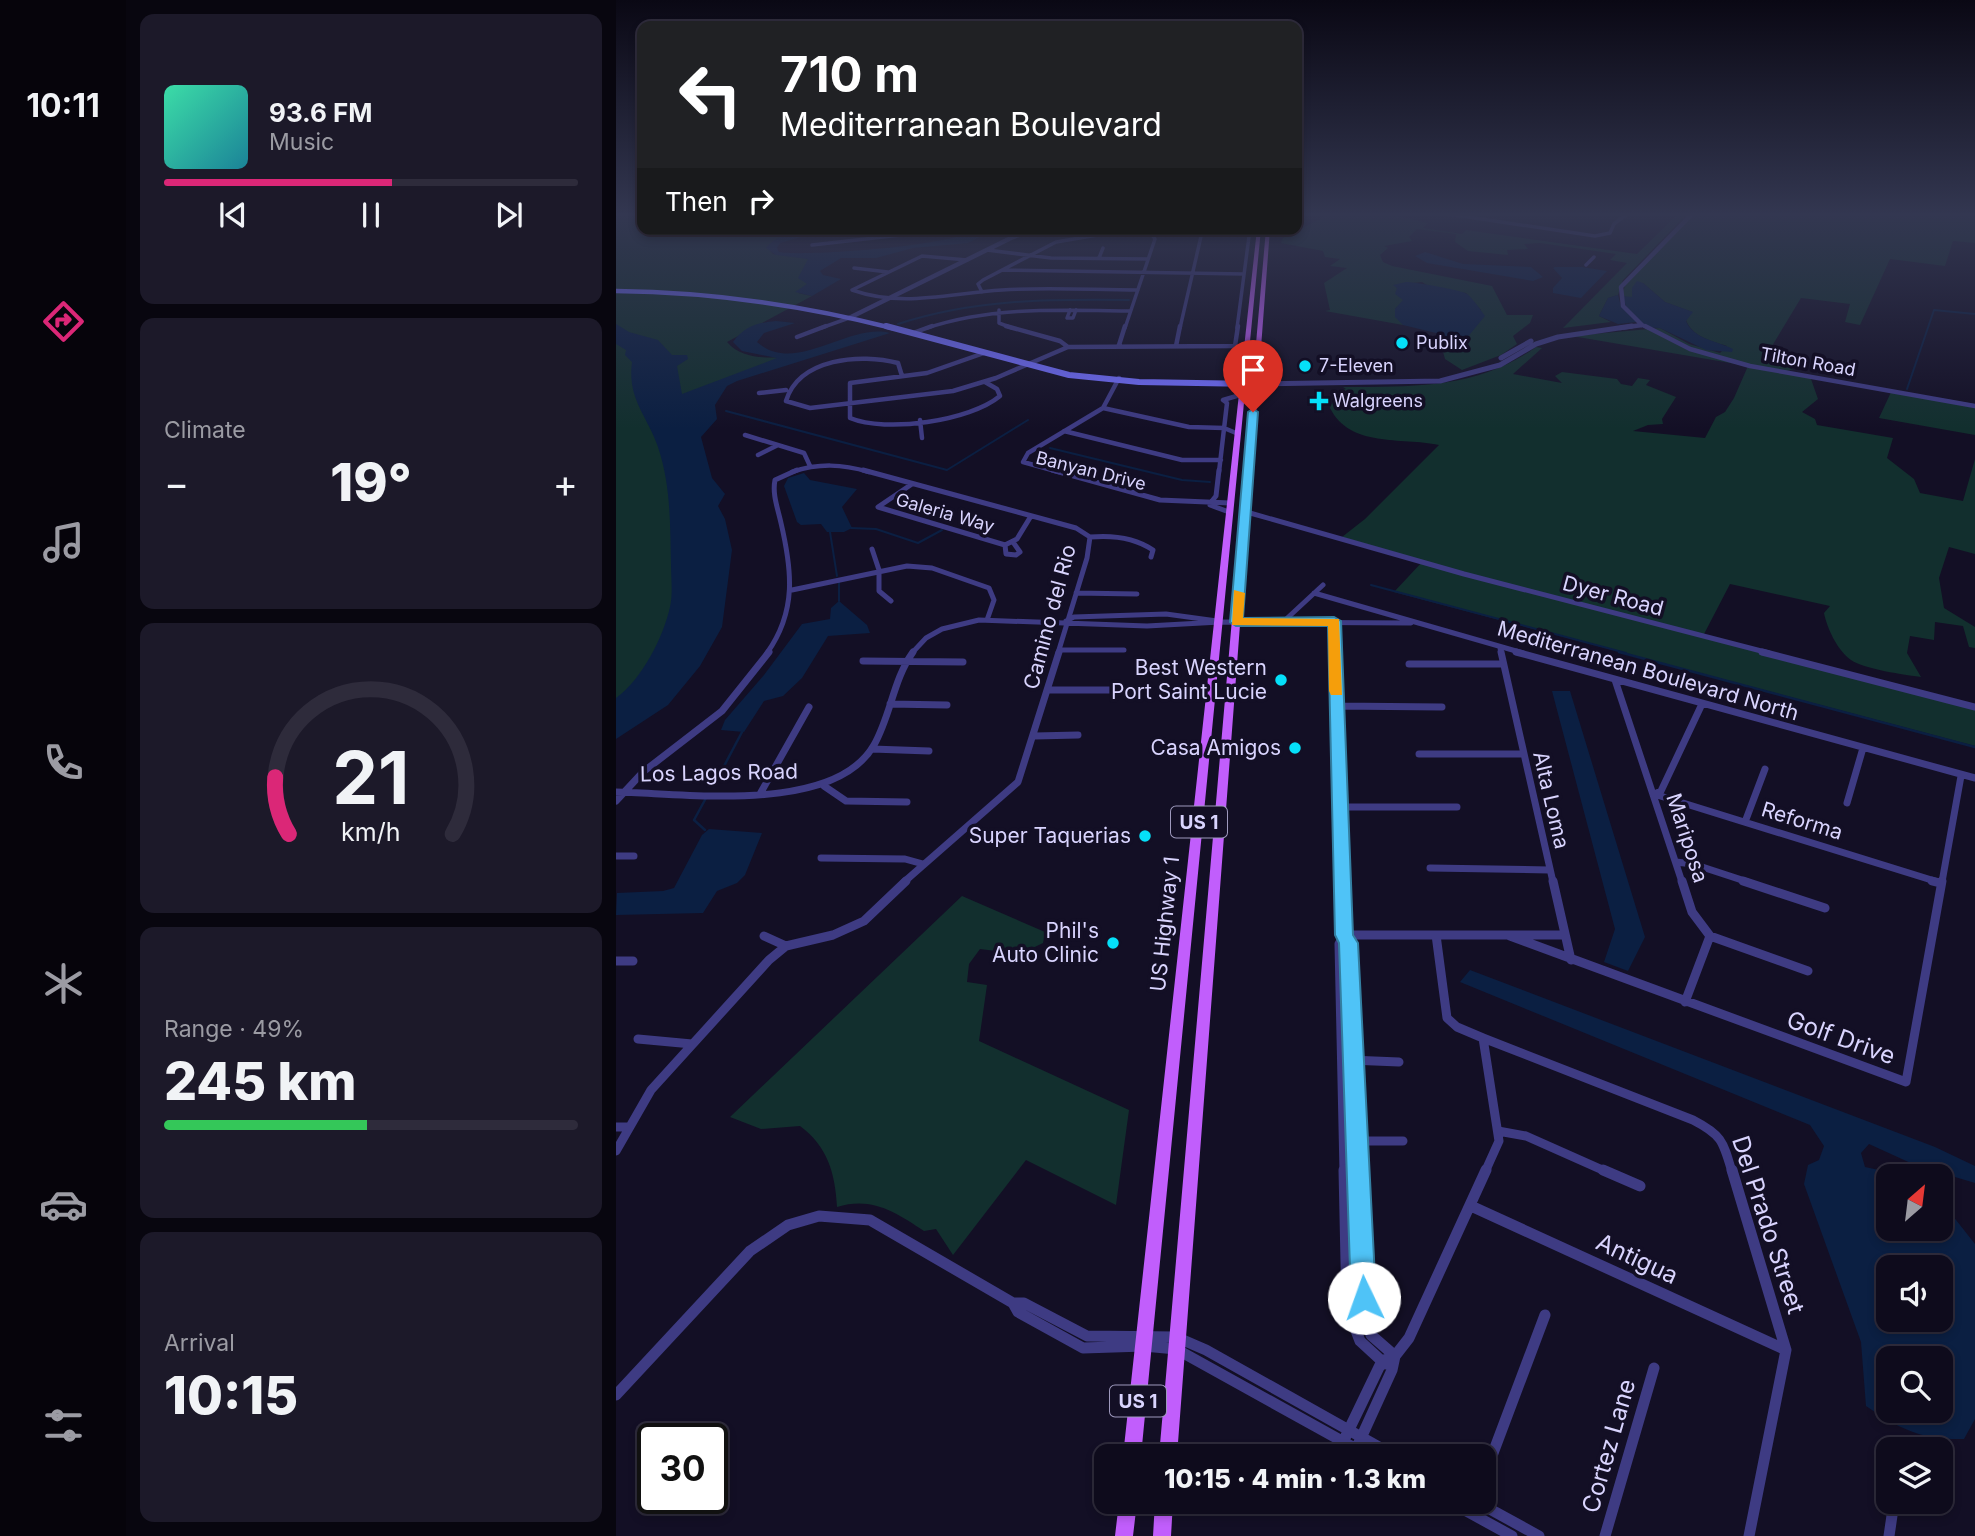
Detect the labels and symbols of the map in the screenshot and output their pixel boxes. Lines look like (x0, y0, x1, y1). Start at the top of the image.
place label: Publix (1416, 332, 1468, 353)
marker: Publix (1394, 335, 1410, 351)
pin (1223, 340, 1283, 412)
street label: Tilton Road (1759, 343, 1857, 380)
place label: 7-Eleven (1319, 355, 1394, 376)
marker: 7-Eleven (1297, 358, 1313, 374)
place label: Walgreens (1333, 390, 1423, 411)
marker: Walgreens (1311, 393, 1327, 409)
street label: Banyan Drive (1034, 447, 1148, 494)
street label: Galeria Way (893, 488, 997, 537)
street label: Camino del Rio (1018, 542, 1081, 692)
street label: Dyer Road (1560, 570, 1666, 621)
street label: Mediterranean Boulevard North (1495, 615, 1802, 726)
place label: Best Western Port Saint Lucie (1111, 655, 1267, 704)
marker: Best Western Port Saint Lucie (1273, 672, 1289, 688)
place label: Casa Amigos (1151, 735, 1281, 760)
marker: Casa Amigos (1287, 740, 1303, 756)
street label: Alta Loma (1528, 749, 1575, 851)
street label: Los Lagos Road (640, 759, 798, 786)
street label: Mariposa (1661, 790, 1714, 886)
street label: Reforma (1759, 796, 1846, 845)
road number: US 1 (1171, 806, 1227, 838)
place label: Super Taquerias (969, 823, 1131, 848)
marker: Super Taquerias (1137, 828, 1153, 844)
street label: US Highway 1 (1145, 855, 1184, 993)
place label: Phil's Auto Clinic (992, 918, 1099, 967)
marker: Phil's Auto Clinic (1105, 935, 1121, 951)
street label: Golf Drive (1783, 1005, 1899, 1071)
street label: Del Prado Street (1726, 1132, 1811, 1318)
north arrow (1876, 1164, 1953, 1241)
street label: Antigua (1592, 1227, 1683, 1290)
position arrow (1327, 1261, 1401, 1335)
street label: Cortez Lane (1576, 1376, 1641, 1516)
road number: US 1 (1110, 1386, 1166, 1416)
speed limit sign: 30 (637, 1423, 728, 1514)

